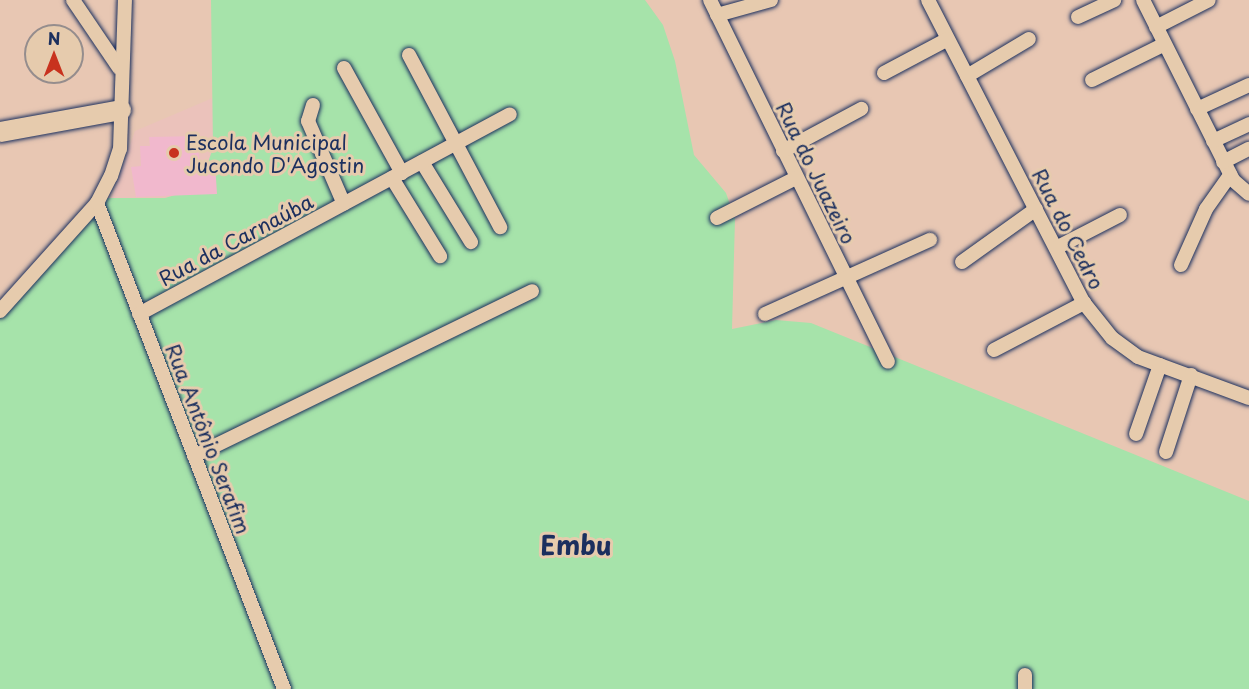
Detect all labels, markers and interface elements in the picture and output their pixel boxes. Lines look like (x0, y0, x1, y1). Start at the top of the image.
north arrow (24, 24, 84, 84)
text: N (48, 26, 60, 50)
street label: Rua do Juazeiro (771, 98, 861, 248)
place label: Escola Municipal Jucondo D'Agostin (186, 130, 365, 177)
marker: Escola Municipal Jucondo D'Agostin (167, 146, 181, 160)
street label: Rua do Cedro (1028, 165, 1108, 293)
street label: Rua da Carnaúba (155, 189, 317, 291)
street label: Rua Antônio Serafim (160, 340, 256, 538)
district label: Embu (540, 529, 612, 561)

